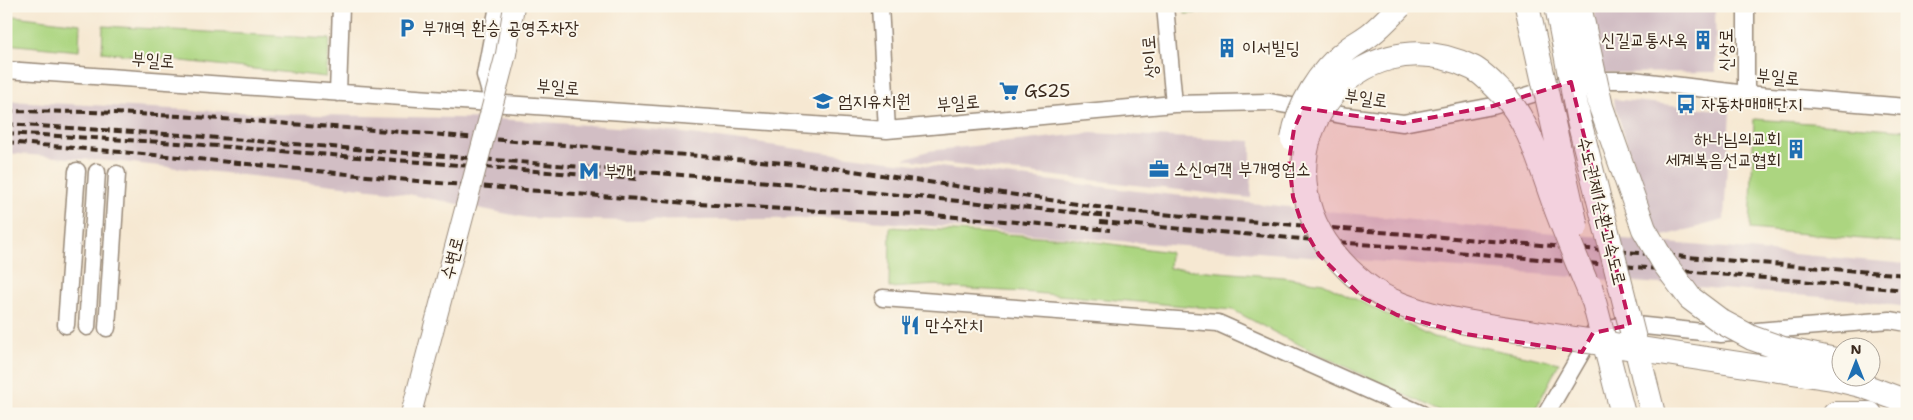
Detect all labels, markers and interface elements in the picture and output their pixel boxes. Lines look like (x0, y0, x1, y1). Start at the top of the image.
place label: 부개역 환승 공영주차장 (422, 16, 579, 40)
parking icon: 부개역 환승 공영주차장 (396, 17, 418, 39)
place label: 신길교통사옥 (1601, 28, 1688, 52)
street label: 신상로 (1714, 28, 1738, 72)
building icon: 신길교통사옥 (1692, 29, 1714, 51)
street label: 상이로 (1136, 34, 1164, 80)
place label: 이서빌딩 (1242, 36, 1300, 60)
building icon: 이서빌딩 (1216, 37, 1238, 59)
street label: 부일로 (130, 47, 176, 73)
street label: 부일로 (1755, 63, 1801, 91)
street label: 부일로 (535, 74, 581, 100)
place label: GS25 (1024, 79, 1070, 103)
supermarket icon: GS25 (998, 80, 1020, 102)
street label: 부일로 (1343, 83, 1389, 113)
place label: 엄지유치원 (838, 89, 910, 113)
street label: 부일로 (935, 89, 981, 117)
school or university icon: 엄지유치원 (812, 90, 834, 112)
place label: 자동차매매단지 (1701, 92, 1802, 116)
bus stop icon: 자동차매매단지 (1675, 93, 1697, 115)
place label: 하나님의교회 세계복음선교협회 (1665, 127, 1781, 172)
street label: 수도권제1순환고속도로 (1572, 134, 1632, 288)
building icon: 하나님의교회 세계복음선교협회 (1785, 138, 1807, 160)
place label: 소신여객 부개영업소 (1174, 157, 1311, 181)
office icon: 소신여객 부개영업소 (1148, 158, 1170, 180)
place label: 부개 (604, 159, 633, 183)
metro station icon: 부개 (578, 160, 600, 182)
street label: 수변로 (435, 234, 469, 282)
place label: 만수잔치 (925, 313, 983, 337)
restaurant icon: 만수잔치 (899, 314, 921, 336)
north arrow (1830, 338, 1880, 388)
text: N (1850, 340, 1862, 358)

